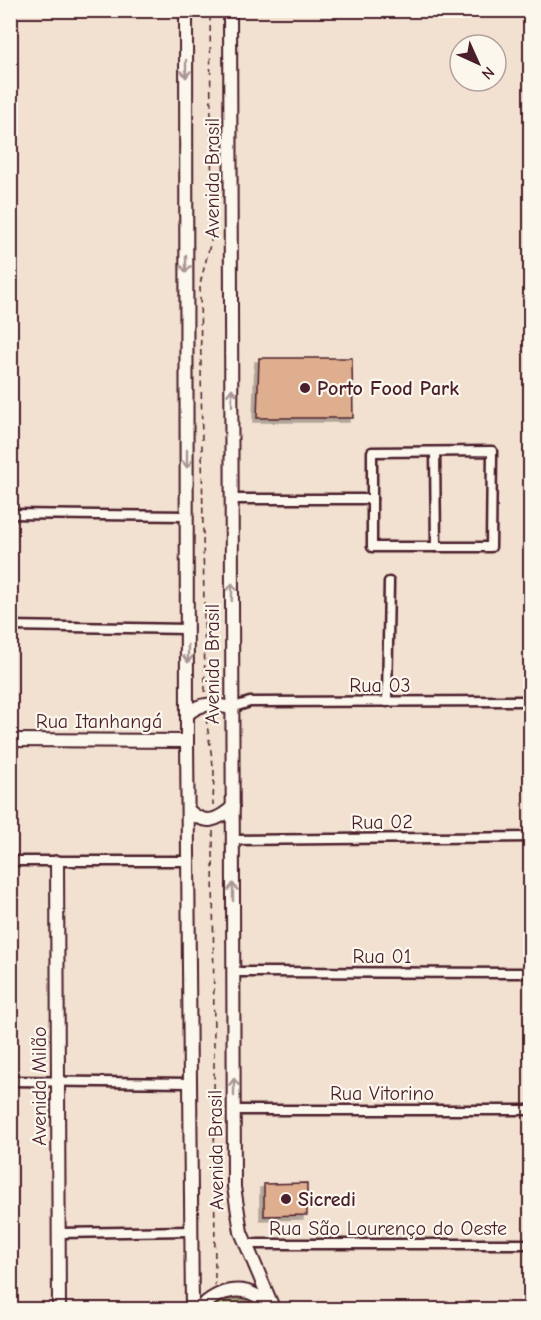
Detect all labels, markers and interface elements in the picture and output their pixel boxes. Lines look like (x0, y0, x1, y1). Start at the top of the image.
north arrow (448, 33, 508, 93)
one-way arrow (180, 58, 192, 78)
text: N (478, 63, 498, 83)
street label: Avenida Brasil (201, 118, 224, 238)
one-way arrow (181, 253, 192, 273)
place label: Porto Food Park (317, 377, 459, 400)
marker: Porto Food Park (298, 381, 312, 395)
one-way arrow (226, 388, 238, 408)
one-way arrow (181, 448, 193, 468)
one-way arrow (226, 583, 238, 603)
street label: Avenida Brasil (201, 604, 224, 724)
one-way arrow (182, 643, 194, 663)
street label: Rua 03 (349, 674, 411, 697)
street label: Rua Itanhangá (36, 710, 162, 733)
street label: Rua 02 (351, 810, 413, 834)
one-way arrow (227, 882, 239, 902)
street label: Rua 01 (352, 945, 412, 968)
street label: Avenida Milão (28, 1026, 51, 1146)
one-way arrow (228, 1077, 240, 1097)
street label: Rua Vitorino (330, 1082, 434, 1105)
street label: Avenida Brasil (203, 1090, 229, 1210)
place label: Sicredi (298, 1188, 356, 1211)
marker: Sicredi (279, 1192, 293, 1206)
street label: Rua São Lourenço do Oeste (269, 1217, 507, 1240)

